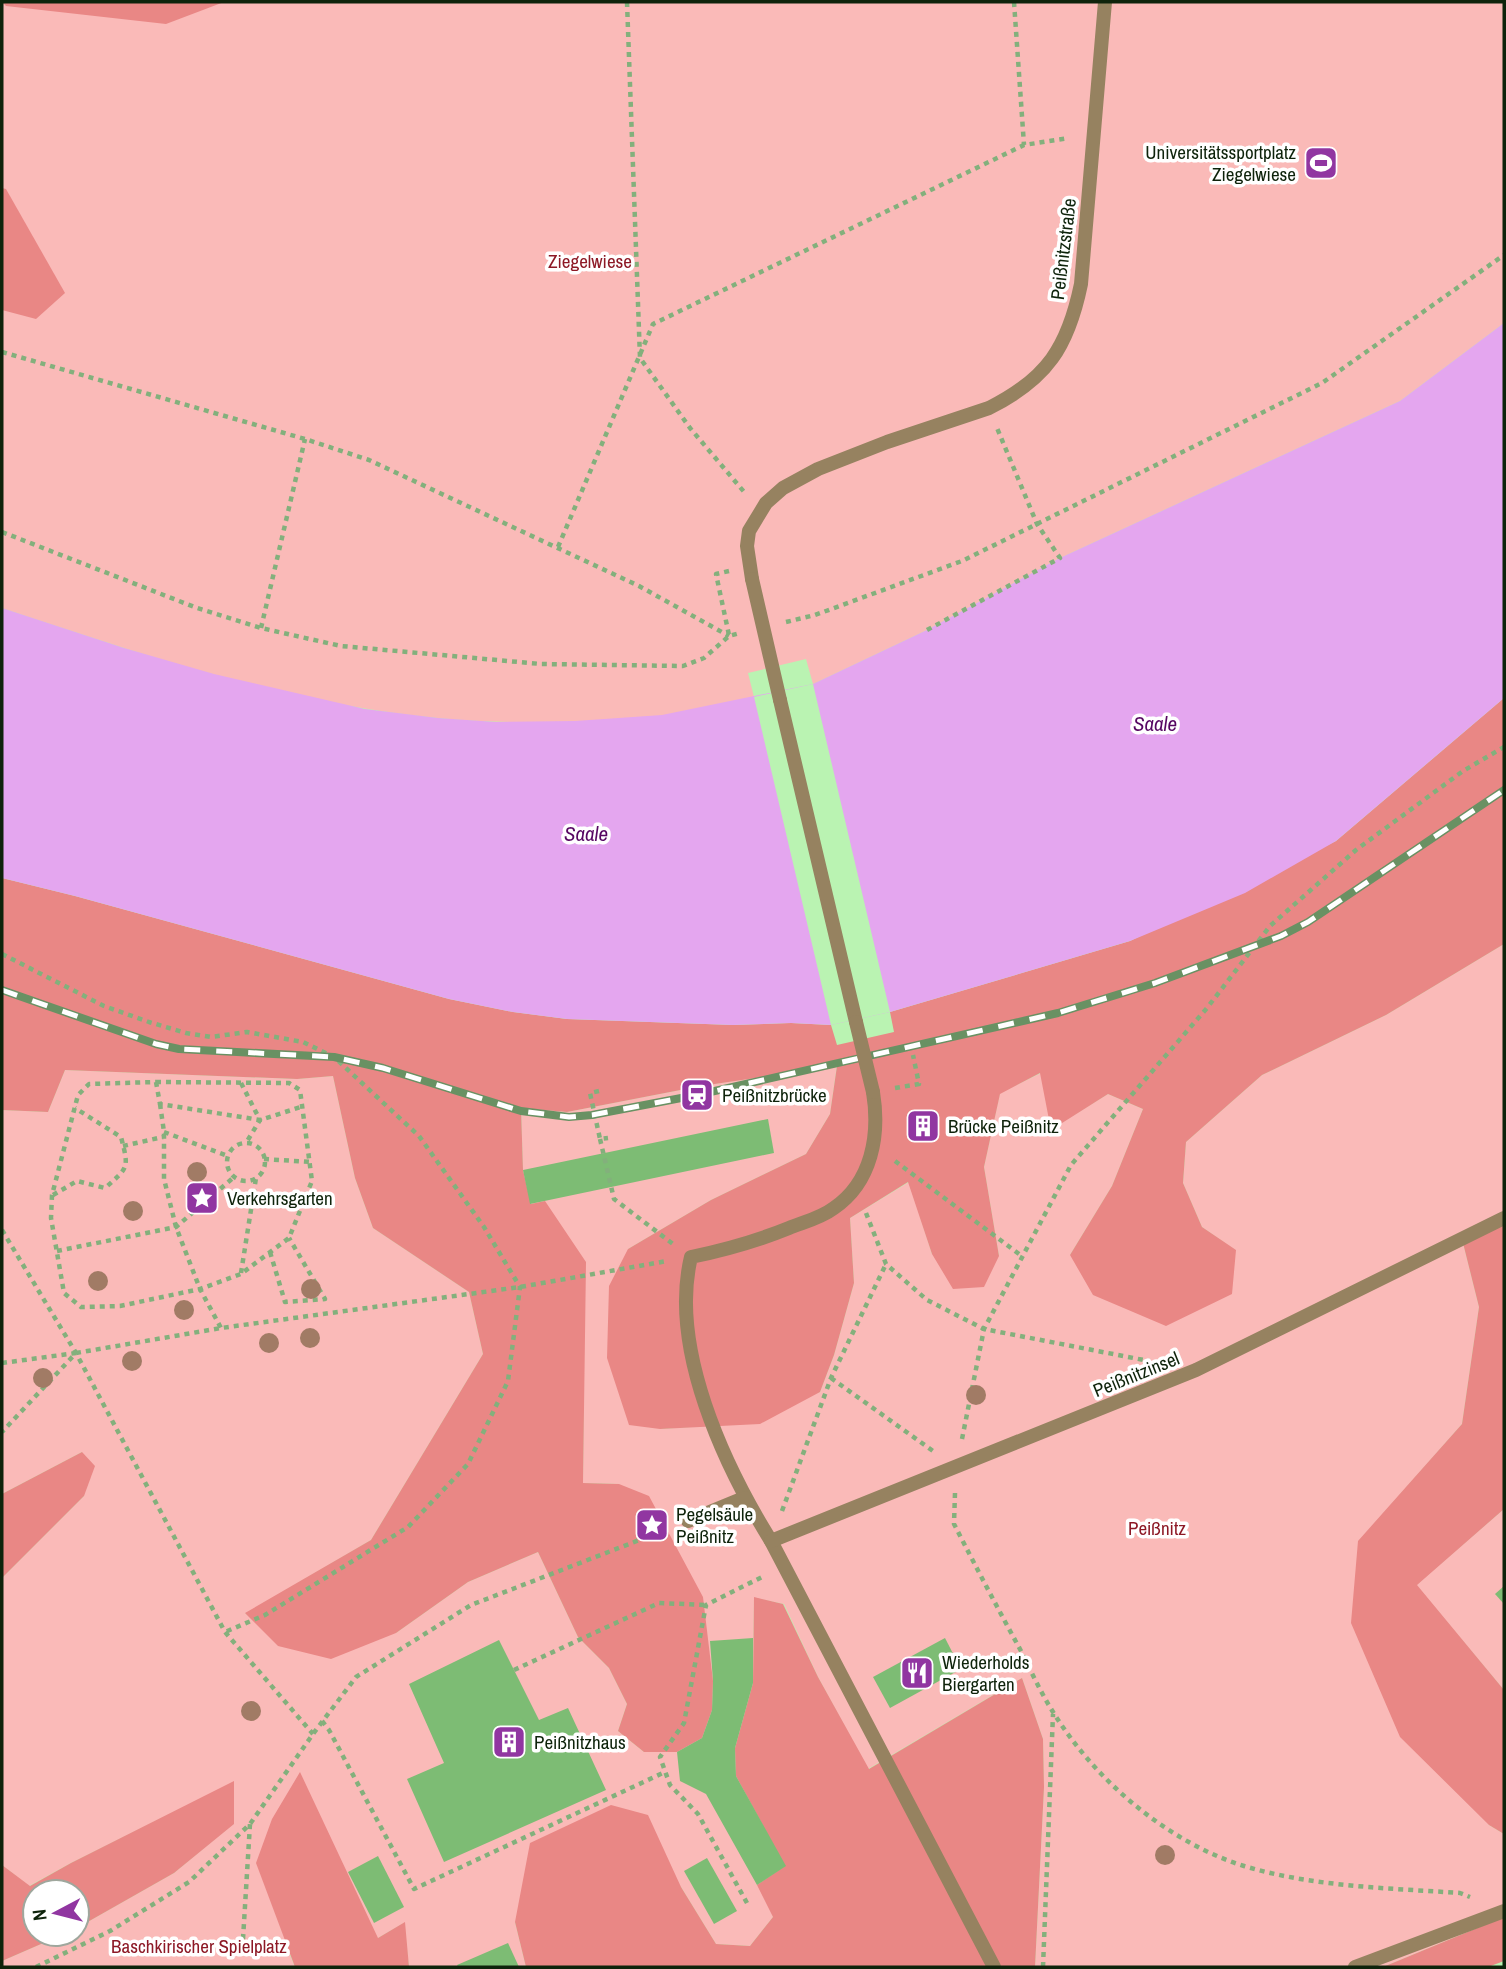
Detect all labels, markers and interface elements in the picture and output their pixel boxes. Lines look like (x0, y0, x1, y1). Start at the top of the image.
place label: Universitätssportplatz Ziegelwiese (1145, 139, 1296, 187)
sports icon: Universitätssportplatz Ziegelwiese (1302, 144, 1340, 182)
street label: Peißnitzstraße (1044, 197, 1082, 301)
park label: Ziegelwiese (548, 248, 632, 274)
water label: Saale (1133, 709, 1177, 738)
water label: Saale (564, 819, 608, 848)
station icon: Peißnitzbrücke (678, 1076, 716, 1114)
place label: Peißnitzbrücke (722, 1082, 827, 1108)
building icon: Brücke Peißnitz (904, 1107, 942, 1145)
place label: Brücke Peißnitz (948, 1113, 1059, 1139)
place icon: Verkehrsgarten (183, 1179, 221, 1217)
place label: Verkehrsgarten (227, 1185, 333, 1211)
street label: Peißnitzinsel (1089, 1345, 1183, 1403)
place label: Pegelsäule Peißnitz (676, 1501, 753, 1549)
place icon: Pegelsäule Peißnitz (633, 1506, 671, 1544)
park label: Peißnitz (1128, 1515, 1186, 1541)
place label: Wiederholds Biergarten (942, 1649, 1030, 1697)
restaurant icon: Wiederholds Biergarten (898, 1654, 936, 1692)
building icon: Peißnitzhaus (490, 1723, 528, 1761)
place label: Peißnitzhaus (534, 1729, 626, 1755)
north arrow (21, 1878, 91, 1948)
text: N (26, 1908, 53, 1922)
park label: Baschkirischer Spielplatz (111, 1933, 287, 1959)

